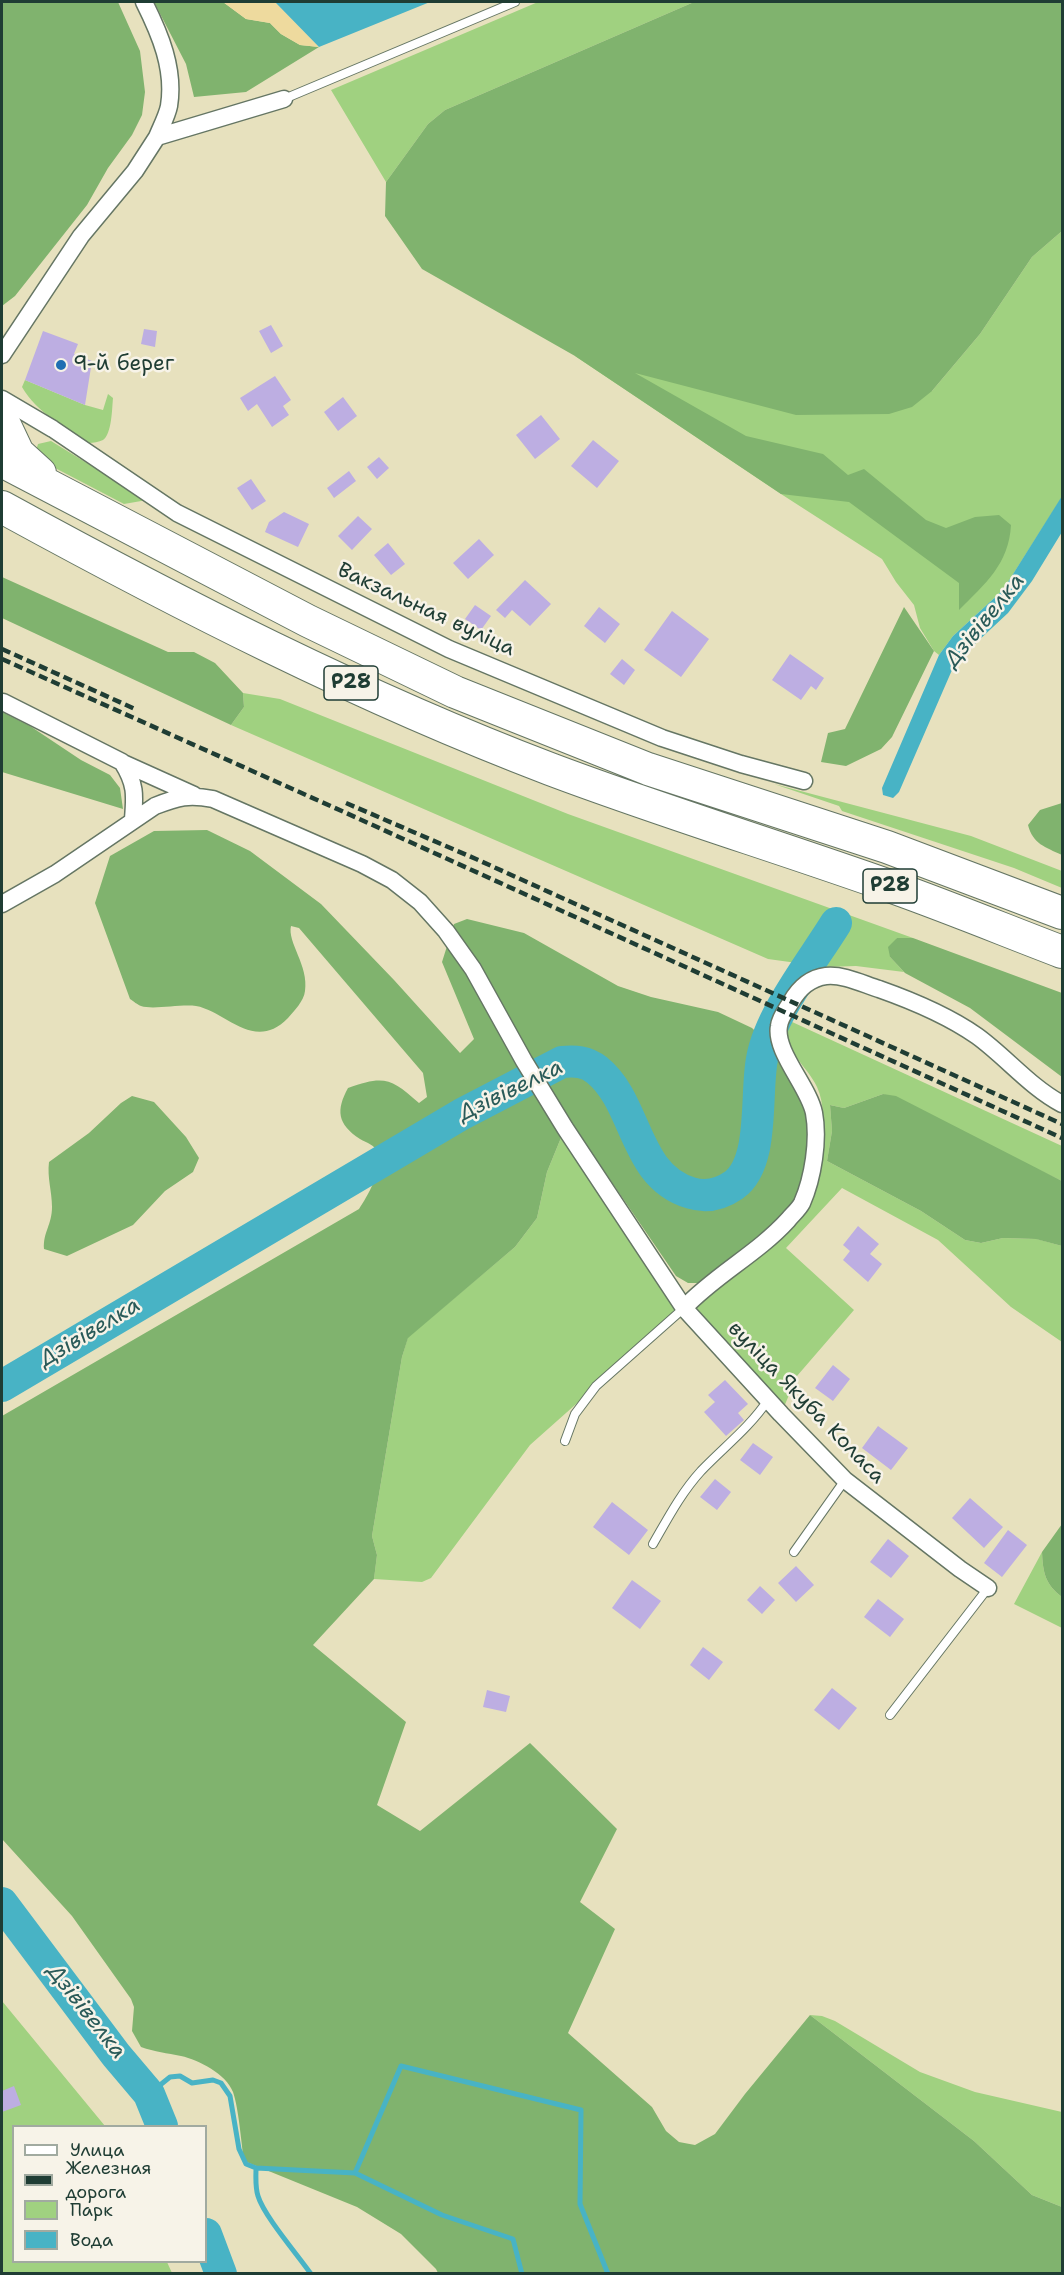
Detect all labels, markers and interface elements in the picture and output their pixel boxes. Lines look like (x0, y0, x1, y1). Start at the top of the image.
place label: 9-й берег (73, 352, 174, 378)
marker: 9-й берег (54, 358, 68, 372)
street label: Вакзальная вуліца (333, 558, 519, 662)
water label: Дзівівелка (939, 569, 1031, 673)
road number: Р28 (324, 666, 378, 700)
road number: Р28 (863, 869, 917, 903)
water label: Дзівівелка (454, 1054, 568, 1128)
water label: Дзівівелка (35, 1293, 145, 1373)
street label: вуліца Якуба Коласа (722, 1317, 890, 1489)
water label: Дзівівелка (41, 1959, 131, 2065)
legend (12, 2125, 207, 2263)
text: Улица (70, 2138, 124, 2162)
text: Железная дорога (65, 2156, 151, 2204)
text: Парк (70, 2198, 113, 2222)
text: Вода (70, 2228, 113, 2252)

